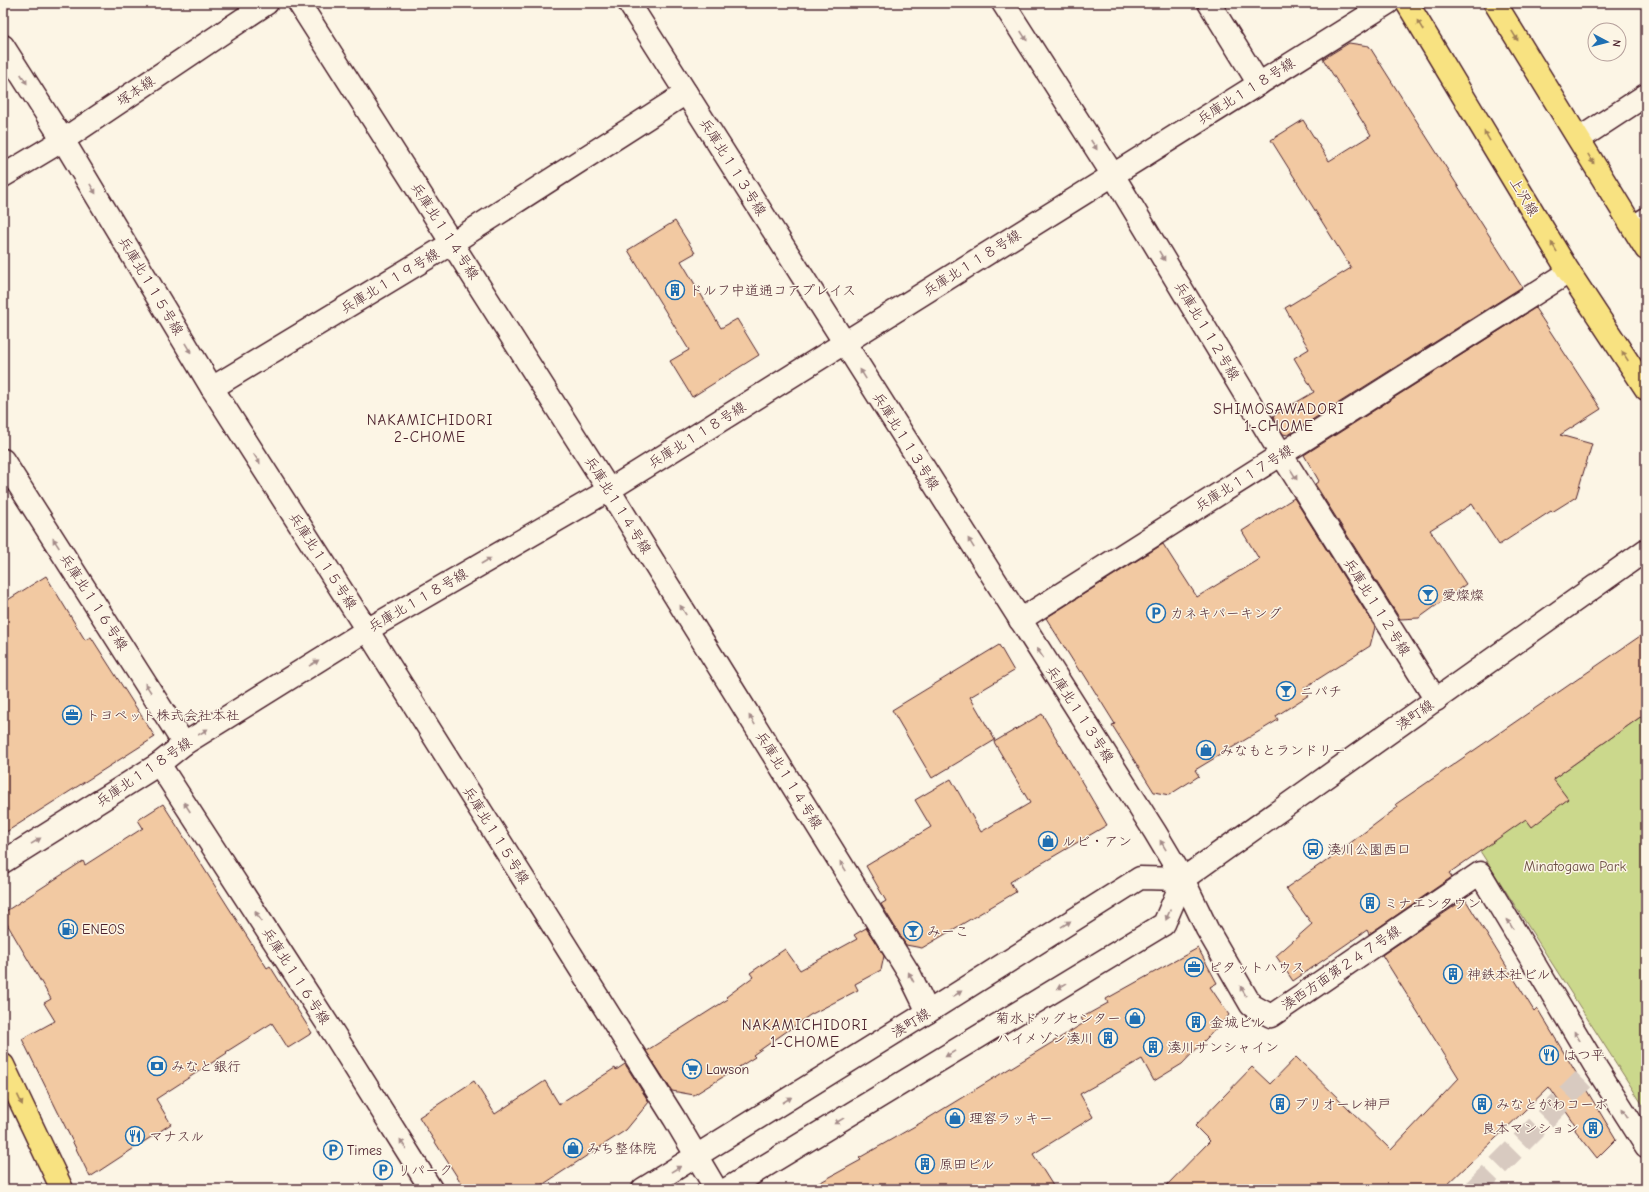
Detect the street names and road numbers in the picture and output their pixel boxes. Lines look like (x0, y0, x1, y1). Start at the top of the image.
street label: 兵庫北１１８号線 (1194, 54, 1298, 128)
street label: 塚本線 (114, 72, 158, 110)
street label: 兵庫北１１３号線 (696, 115, 770, 219)
street label: 上沢線 (1506, 175, 1542, 219)
street label: 兵庫北１１４号線 (407, 179, 483, 283)
street label: 兵庫北１１８号線 (920, 226, 1024, 300)
street label: 兵庫北１１５号線 (115, 234, 187, 338)
street label: 兵庫北１１９号線 (338, 245, 442, 317)
street label: 兵庫北１１２号線 (1171, 279, 1243, 383)
street label: 兵庫北１１３号線 (869, 389, 943, 493)
street label: 兵庫北１１８号線 (645, 398, 749, 472)
street label: 兵庫北１１７号線 (1192, 441, 1296, 515)
street label: 兵庫北１１４号線 (581, 453, 655, 557)
street label: 兵庫北１１５号線 (285, 509, 361, 613)
street label: 兵庫北１１６号線 (56, 550, 132, 654)
street label: 兵庫北１１２号線 (1340, 555, 1414, 659)
street label: 兵庫北１１８号線 (365, 565, 471, 635)
street label: 兵庫北１１３号線 (1042, 662, 1118, 766)
street label: 湊町線 (1393, 696, 1437, 734)
street label: 兵庫北１１４号線 (752, 728, 826, 832)
street label: 兵庫北１１８号線 (93, 734, 195, 810)
street label: 兵庫北１１５号線 (459, 783, 533, 887)
street label: 湊西方面第２４７号線 (1278, 922, 1404, 1014)
street label: 兵庫北１１６号線 (258, 924, 334, 1028)
street label: 湊町線 (889, 1005, 933, 1041)

